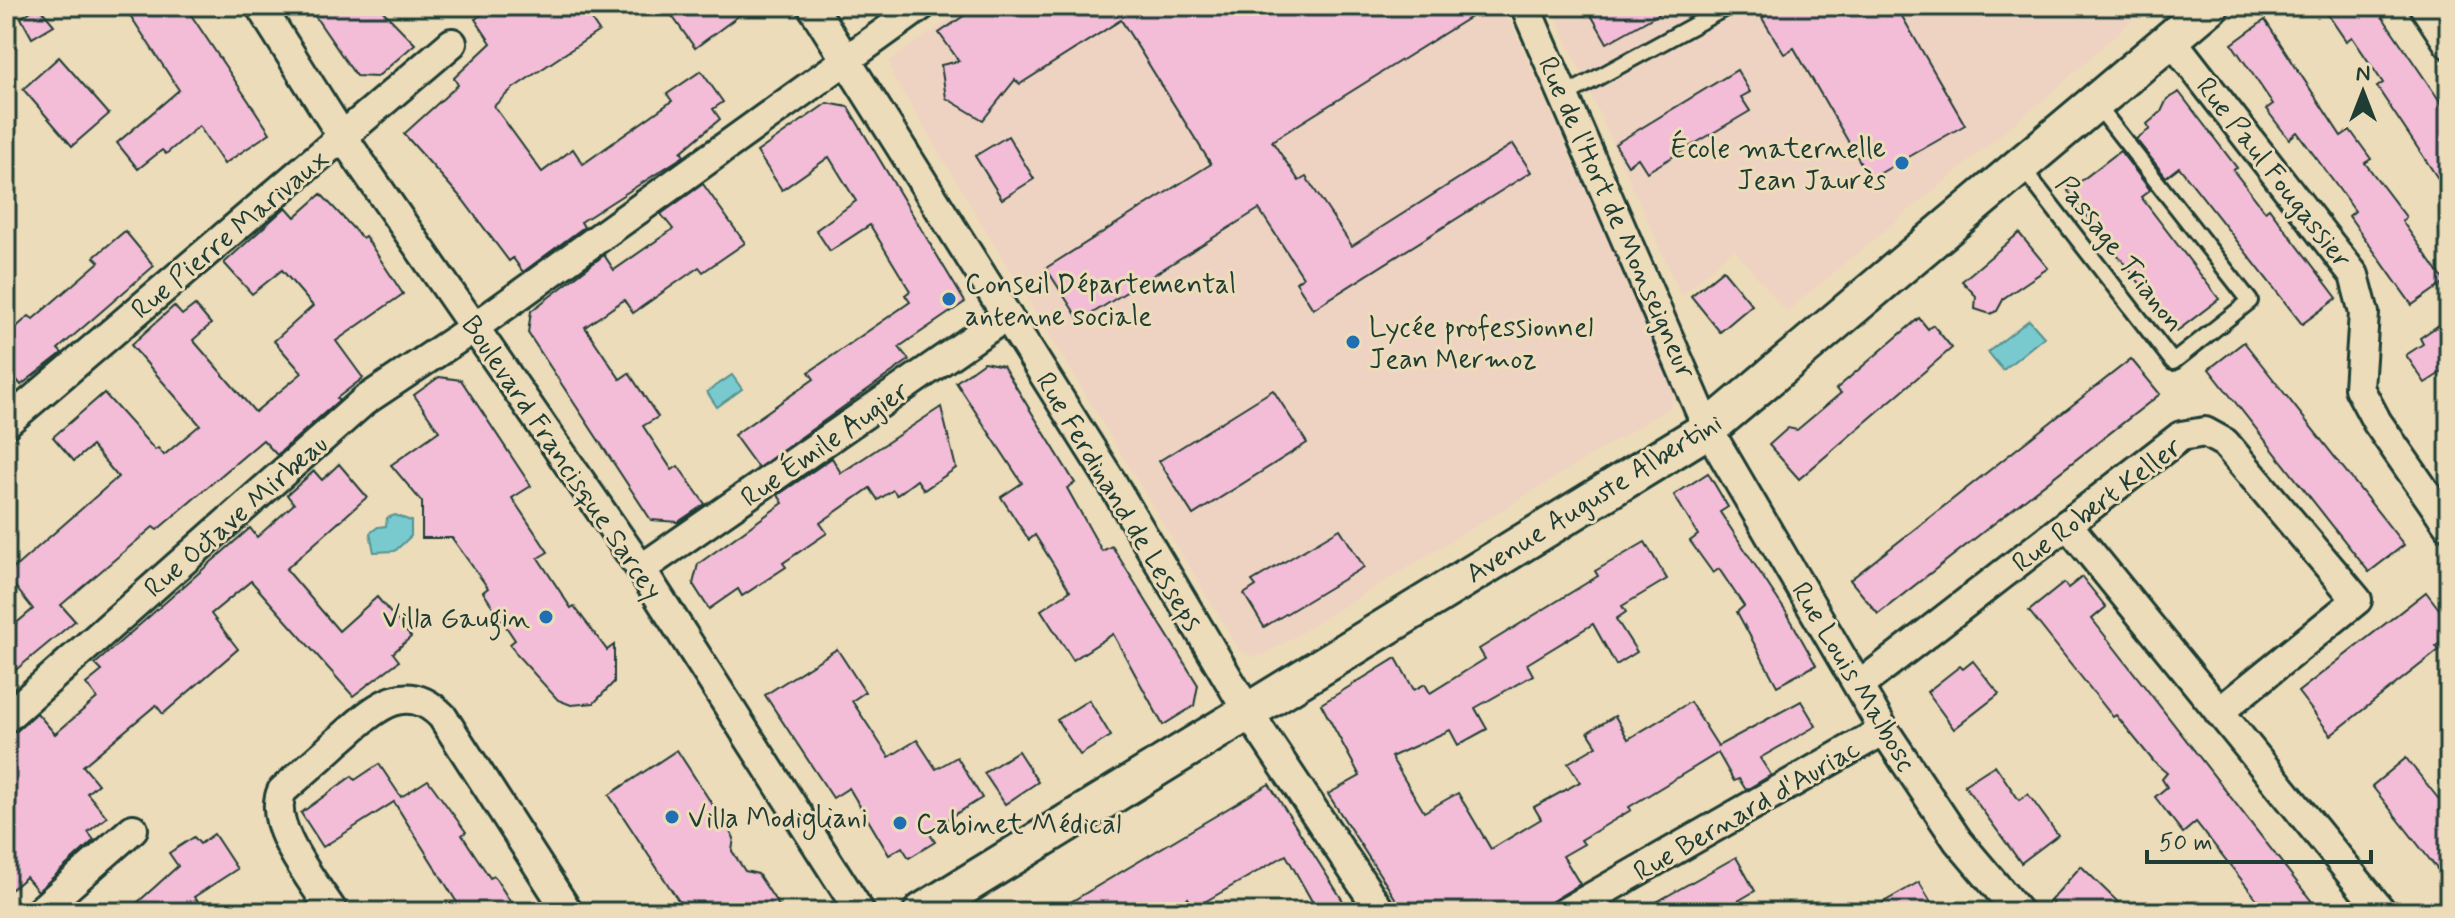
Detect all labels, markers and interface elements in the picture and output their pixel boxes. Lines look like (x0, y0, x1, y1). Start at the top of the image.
street label: Rue de l'Hort de Monseigneur (1528, 51, 1704, 386)
north arrow (2323, 52, 2403, 132)
text: N (2356, 60, 2370, 88)
street label: Rue Paul Fougassier (2187, 70, 2360, 277)
place label: École maternelle Jean Jaurès (1670, 129, 1886, 200)
street label: Rue Pierre Marivaux (124, 141, 337, 328)
marker: École maternelle Jean Jaurès (1893, 154, 1911, 172)
street label: Passage Trianon (2046, 169, 2192, 341)
place label: Conseil Départemental antenne sociale (965, 267, 1236, 336)
marker: Conseil Départemental antenne sociale (940, 290, 958, 308)
street label: Boulevard Francisque Sarcey (452, 309, 670, 608)
place label: Lycée professionnel Jean Mermoz (1369, 310, 1593, 379)
marker: Lycée professionnel Jean Mermoz (1344, 333, 1362, 351)
street label: Rue Ferdinand de Lesseps (1026, 366, 1210, 639)
street label: Rue Émile Augier (733, 372, 917, 517)
street label: Avenue Auguste Albertini (1459, 405, 1730, 593)
street label: Rue Octave Mirbeau (137, 427, 336, 607)
street label: Rue Robert Keller (2005, 429, 2191, 582)
street label: Rue Louis Malbosc (1782, 576, 1924, 779)
place label: Villa Gaugin (382, 601, 530, 641)
marker: Villa Gaugin (537, 608, 555, 626)
street label: Rue Bernard d'Auriac (1627, 731, 1867, 891)
place label: Villa Modigliani (688, 801, 868, 840)
place label: Cabinet Médical (916, 807, 1121, 844)
marker: Villa Modigliani (663, 808, 681, 826)
marker: Cabinet Médical (891, 814, 909, 832)
scale bar (2147, 814, 2371, 864)
text: 50 m (2159, 828, 2213, 859)

